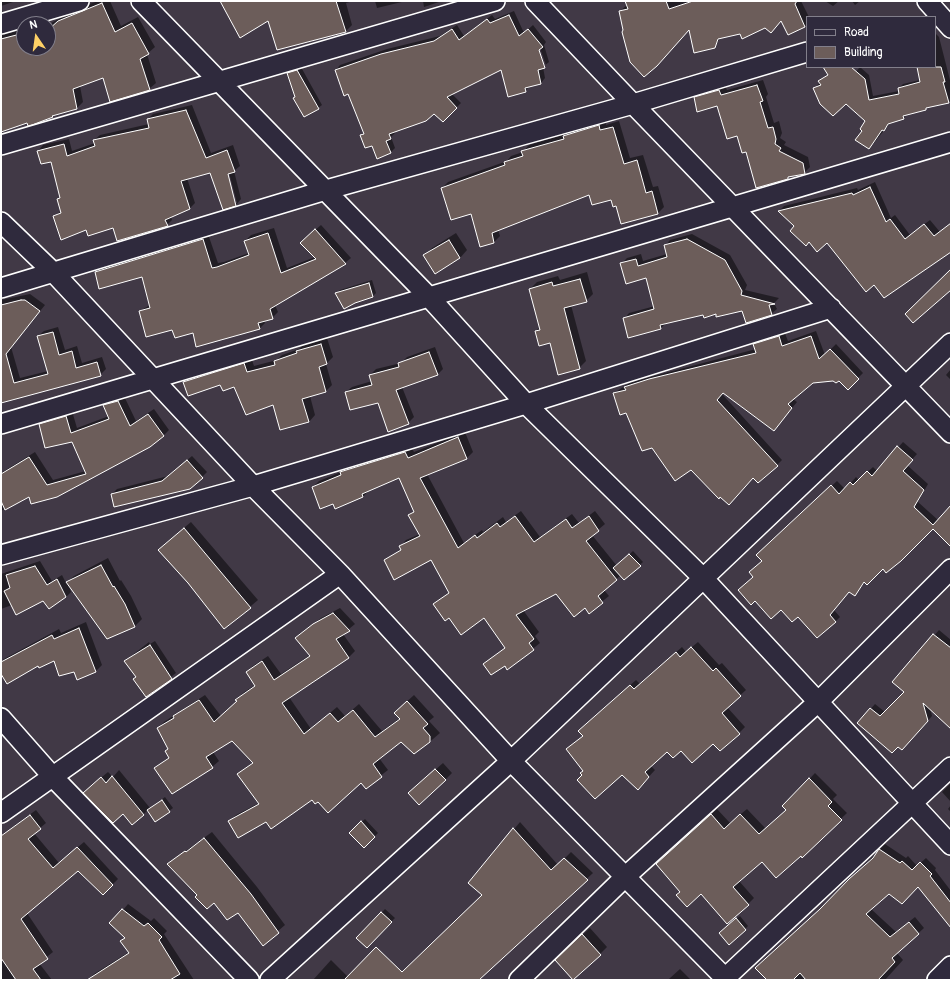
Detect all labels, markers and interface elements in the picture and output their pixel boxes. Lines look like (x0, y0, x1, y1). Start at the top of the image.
north arrow (16, 16, 56, 56)
legend (806, 16, 936, 68)
text: N (28, 18, 38, 32)
text: Road (844, 25, 869, 40)
text: Building (844, 45, 883, 60)

